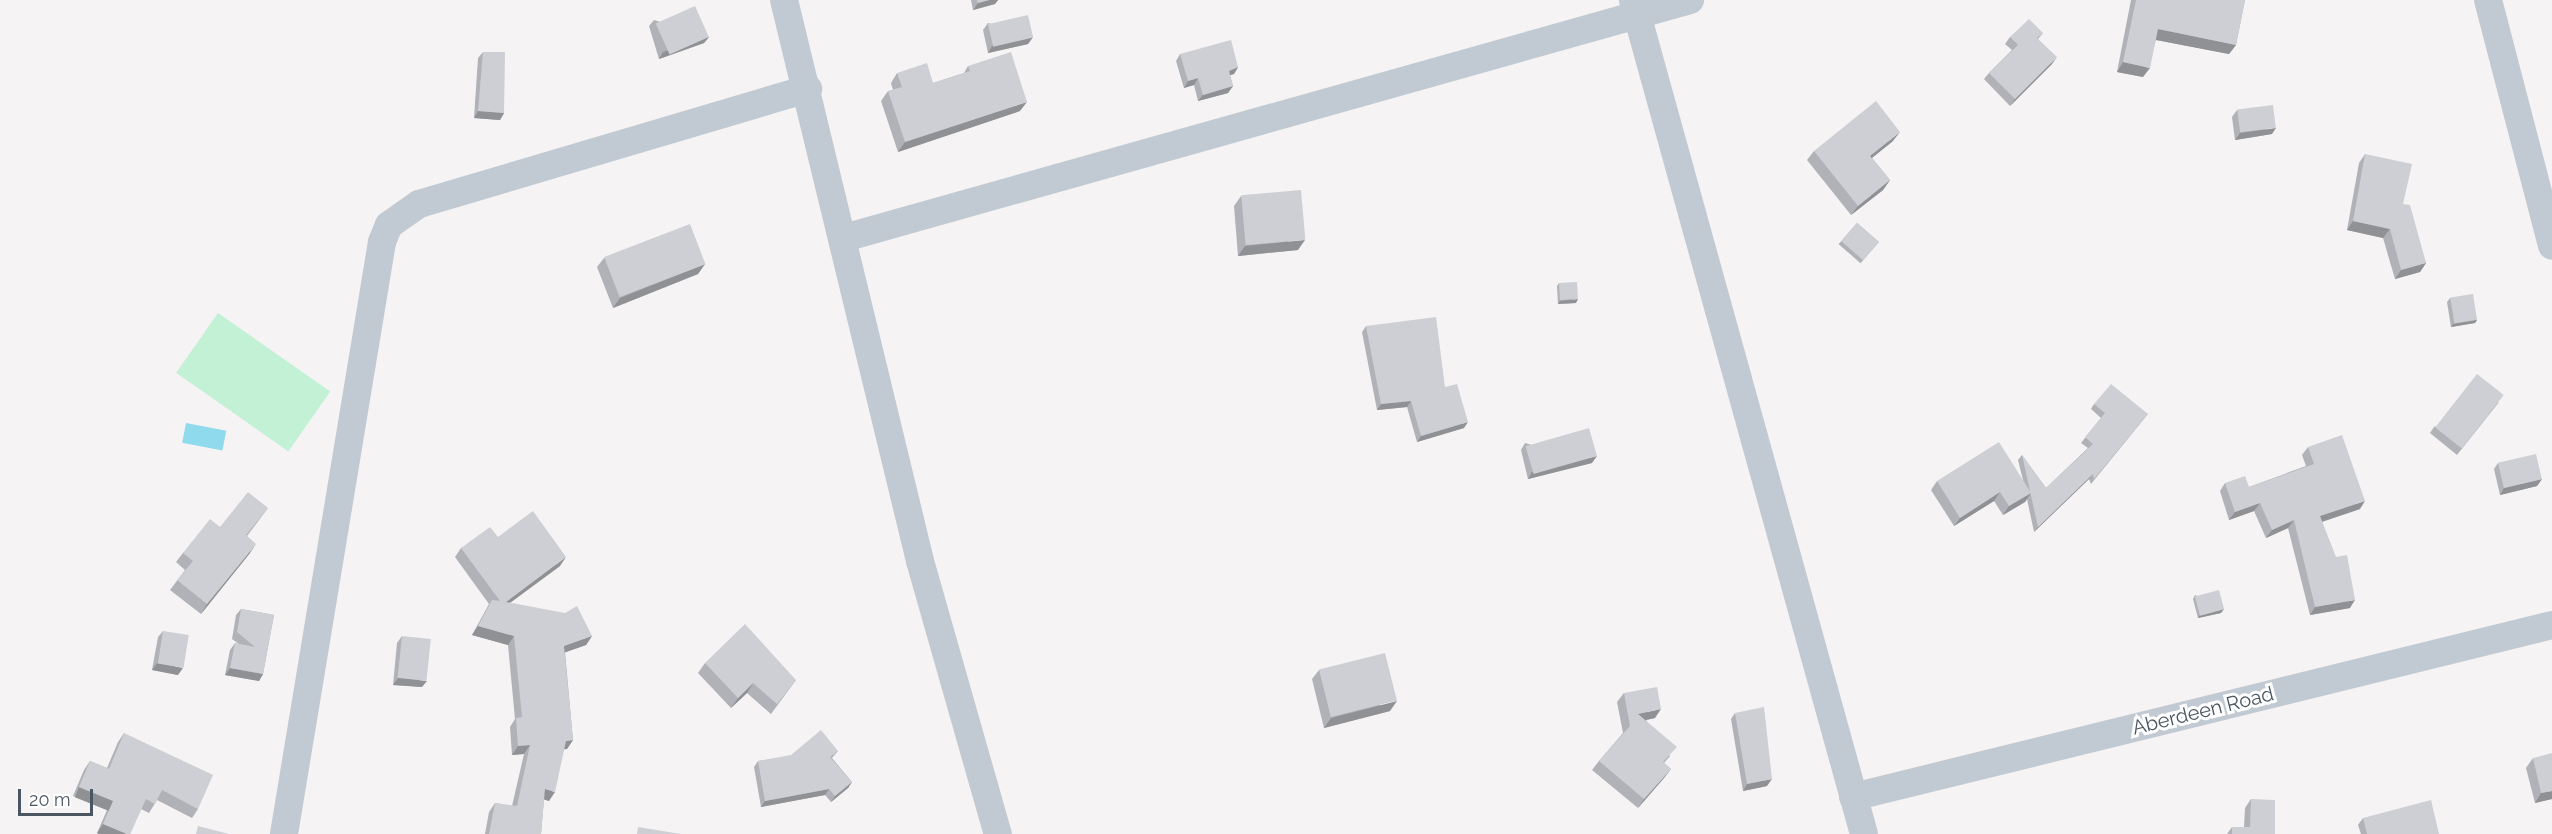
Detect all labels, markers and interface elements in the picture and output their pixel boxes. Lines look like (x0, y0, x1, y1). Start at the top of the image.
street label: Aberdeen Road (2130, 682, 2276, 740)
scale bar (21, 777, 96, 815)
text: 20 m (29, 789, 71, 810)

